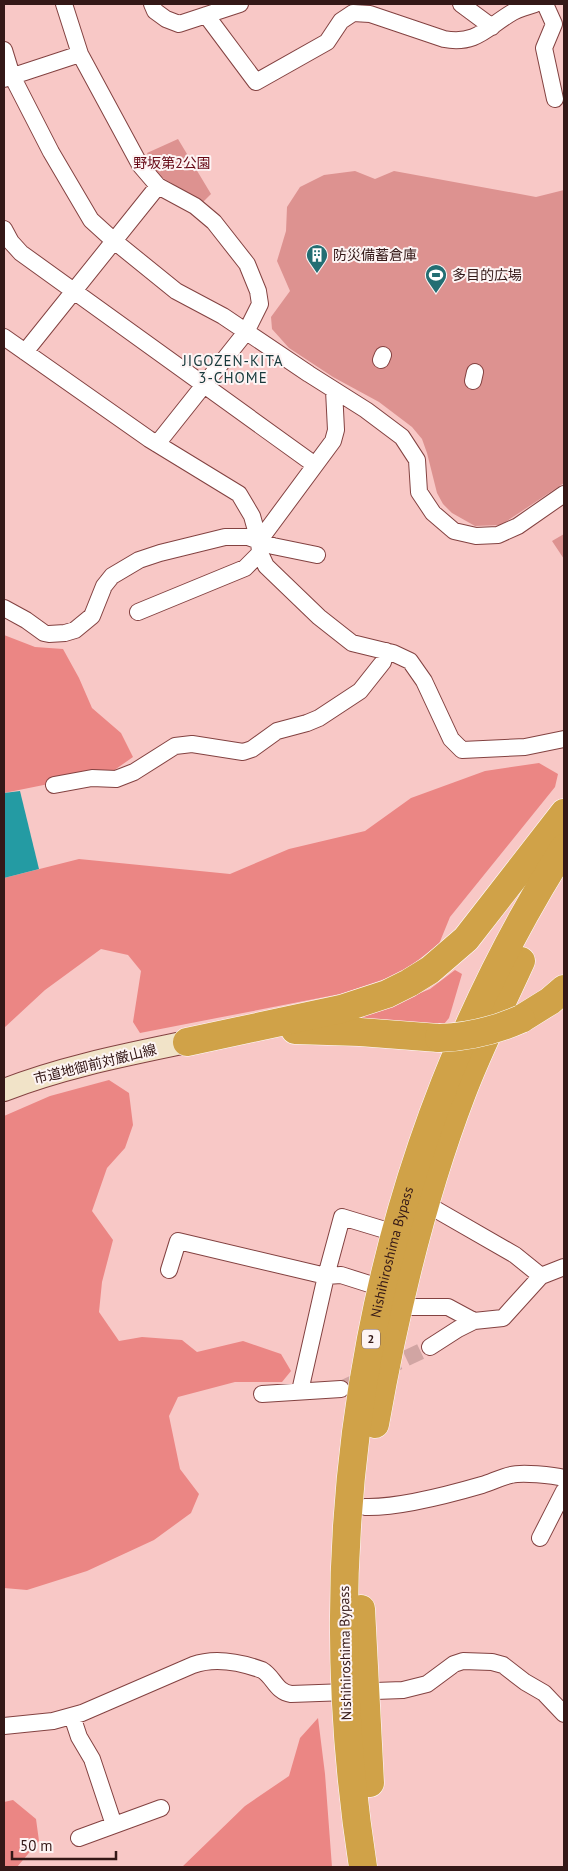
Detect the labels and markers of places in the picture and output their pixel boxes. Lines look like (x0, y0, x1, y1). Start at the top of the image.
building icon: 防災備蓄倉庫 (305, 243, 329, 274)
place label: 防災備蓄倉庫 (333, 246, 417, 264)
sports icon: 多目的広場 (424, 263, 448, 294)
place label: 多目的広場 (452, 266, 522, 284)

